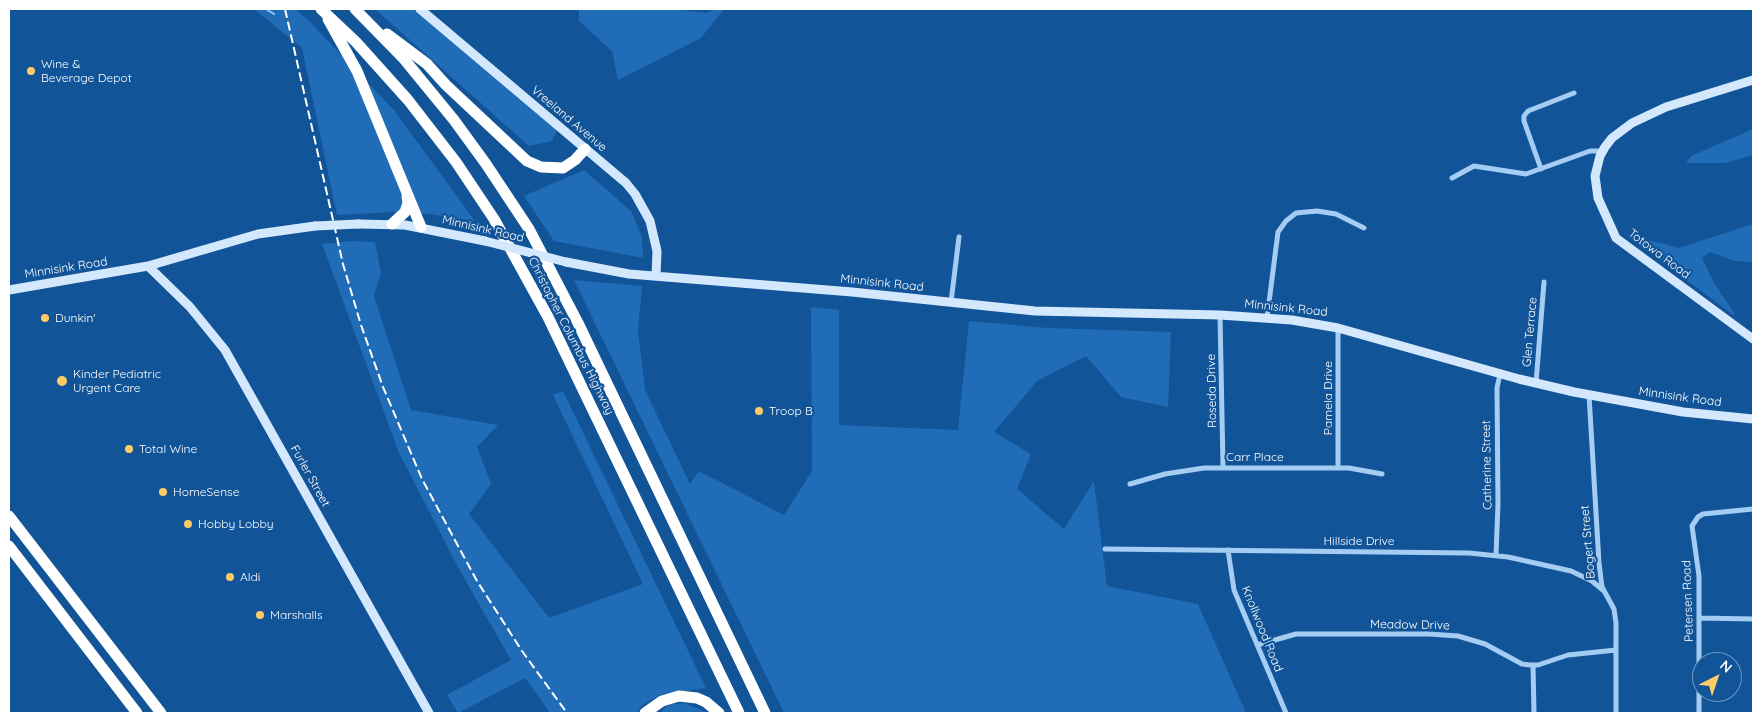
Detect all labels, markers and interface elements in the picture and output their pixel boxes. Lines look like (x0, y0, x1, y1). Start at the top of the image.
place label: Wine & Beverage Depot (41, 57, 132, 85)
marker: Wine & Beverage Depot (25, 65, 37, 77)
street label: Vreeland Avenue (528, 83, 610, 155)
street label: Minnisink Road (441, 213, 525, 245)
street label: Totowa Road (1625, 226, 1693, 282)
street label: Minnisink Road (24, 254, 108, 282)
street label: Christopher Columbus Highway (525, 255, 617, 417)
street label: Minnisink Road (840, 271, 924, 295)
street label: Minnisink Road (1244, 296, 1328, 320)
street label: Glen Terrace (1520, 297, 1540, 367)
place label: Dunkin' (55, 311, 96, 325)
marker: Dunkin' (39, 312, 51, 324)
street label: Roseda Drive (1204, 354, 1220, 428)
street label: Pamela Drive (1321, 361, 1335, 435)
place label: Kinder Pediatric Urgent Care (73, 367, 161, 395)
marker: Kinder Pediatric Urgent Care (55, 374, 69, 388)
street label: Minnisink Road (1638, 384, 1722, 410)
place label: Troop B (769, 404, 813, 418)
marker: Troop B (753, 405, 765, 417)
street label: Catherine Street (1479, 420, 1495, 510)
place label: Total Wine (139, 442, 197, 456)
marker: Total Wine (123, 443, 135, 455)
street label: Furler Street (287, 443, 333, 509)
street label: Carr Place (1226, 450, 1284, 464)
place label: HomeSense (173, 485, 239, 499)
marker: HomeSense (157, 486, 169, 498)
street label: Bogert Street (1578, 505, 1598, 579)
place label: Hobby Lobby (198, 517, 274, 531)
marker: Hobby Lobby (182, 518, 194, 530)
street label: Hillside Drive (1323, 534, 1395, 548)
street label: Petersen Road (1679, 560, 1697, 642)
place label: Aldi (240, 570, 260, 584)
marker: Aldi (224, 571, 236, 583)
street label: Knollwood Road (1238, 584, 1286, 674)
place label: Marshalls (270, 608, 323, 622)
marker: Marshalls (254, 609, 266, 621)
street label: Meadow Drive (1370, 617, 1450, 633)
north arrow (1692, 652, 1742, 702)
text: N (1716, 656, 1736, 677)

